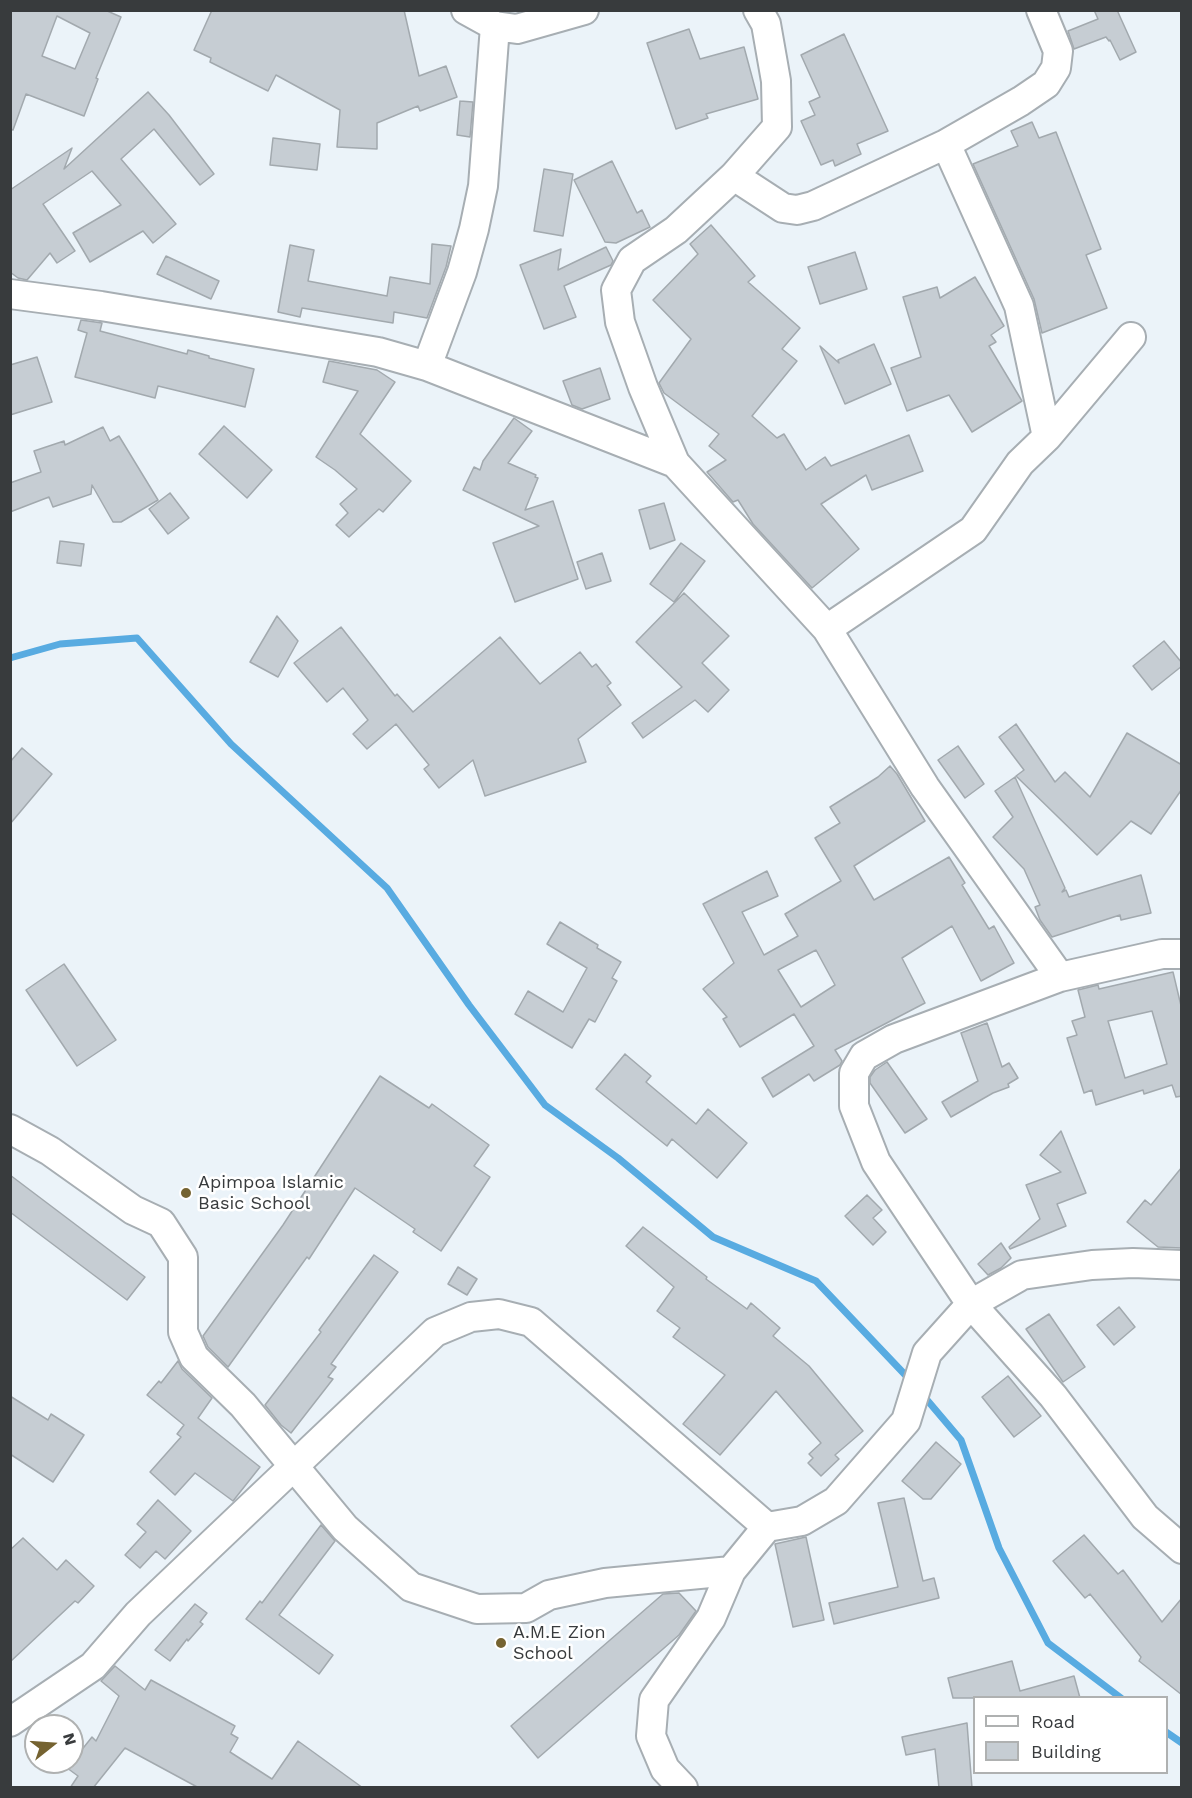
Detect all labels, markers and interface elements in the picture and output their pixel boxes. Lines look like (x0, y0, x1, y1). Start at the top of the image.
place label: Apimpoa Islamic Basic School (198, 1172, 344, 1214)
marker: Apimpoa Islamic Basic School (179, 1186, 193, 1200)
place label: A.M.E Zion School (513, 1622, 606, 1664)
marker: A.M.E Zion School (494, 1636, 508, 1650)
legend (973, 1696, 1168, 1774)
text: Road (1031, 1711, 1075, 1732)
north arrow (24, 1714, 84, 1774)
text: N (59, 1731, 81, 1748)
text: Building (1031, 1741, 1101, 1762)

